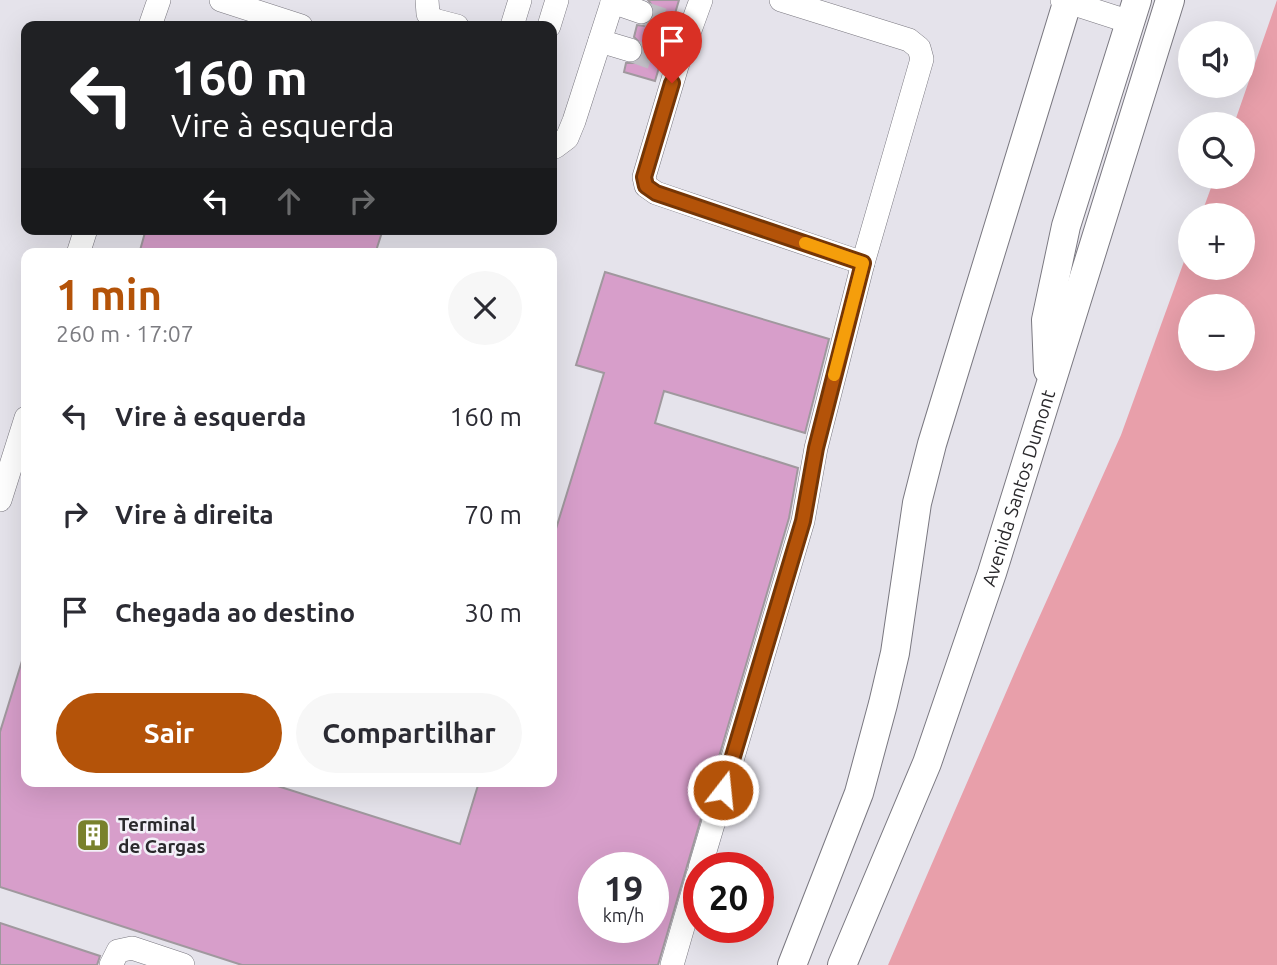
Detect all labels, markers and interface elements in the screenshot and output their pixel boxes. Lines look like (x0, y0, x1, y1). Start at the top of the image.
pin (642, 11, 702, 83)
map controls (1178, 21, 1255, 371)
button: sound (1178, 21, 1255, 98)
icon: arrive (653, 22, 691, 60)
icon: left (56, 49, 147, 140)
text: 160 m (171, 49, 308, 104)
text: Vire à esquerda (171, 107, 394, 143)
button: search (1178, 112, 1255, 189)
icon: left (197, 182, 235, 220)
icon: ahead (270, 182, 308, 220)
icon: right (343, 182, 381, 220)
button: + (1178, 203, 1255, 280)
text: 1 min (56, 271, 162, 318)
button: close (448, 271, 522, 345)
button: − (1178, 294, 1255, 371)
text: 260 m · 17:07 (56, 321, 194, 346)
street label: Avenida Santos Dumont (977, 387, 1059, 589)
icon: left (56, 397, 94, 435)
text: Vire à esquerda (115, 402, 306, 431)
text: 160 m (450, 402, 522, 431)
icon: right (56, 495, 94, 533)
text: Vire à direita (115, 500, 274, 529)
text: 70 m (464, 500, 522, 529)
icon: arrive (56, 593, 94, 631)
text: Chegada ao destino (115, 598, 355, 627)
text: 30 m (464, 598, 522, 627)
button: Sair (56, 693, 282, 773)
button: Compartilhar (296, 693, 522, 773)
position arrow (686, 753, 760, 827)
place label: Terminal de Cargas (118, 813, 206, 857)
building icon: Terminal de Cargas (74, 816, 112, 854)
speed limit sign: 20 (683, 852, 774, 943)
text: 19 (604, 868, 643, 908)
text: km/h (603, 905, 644, 925)

